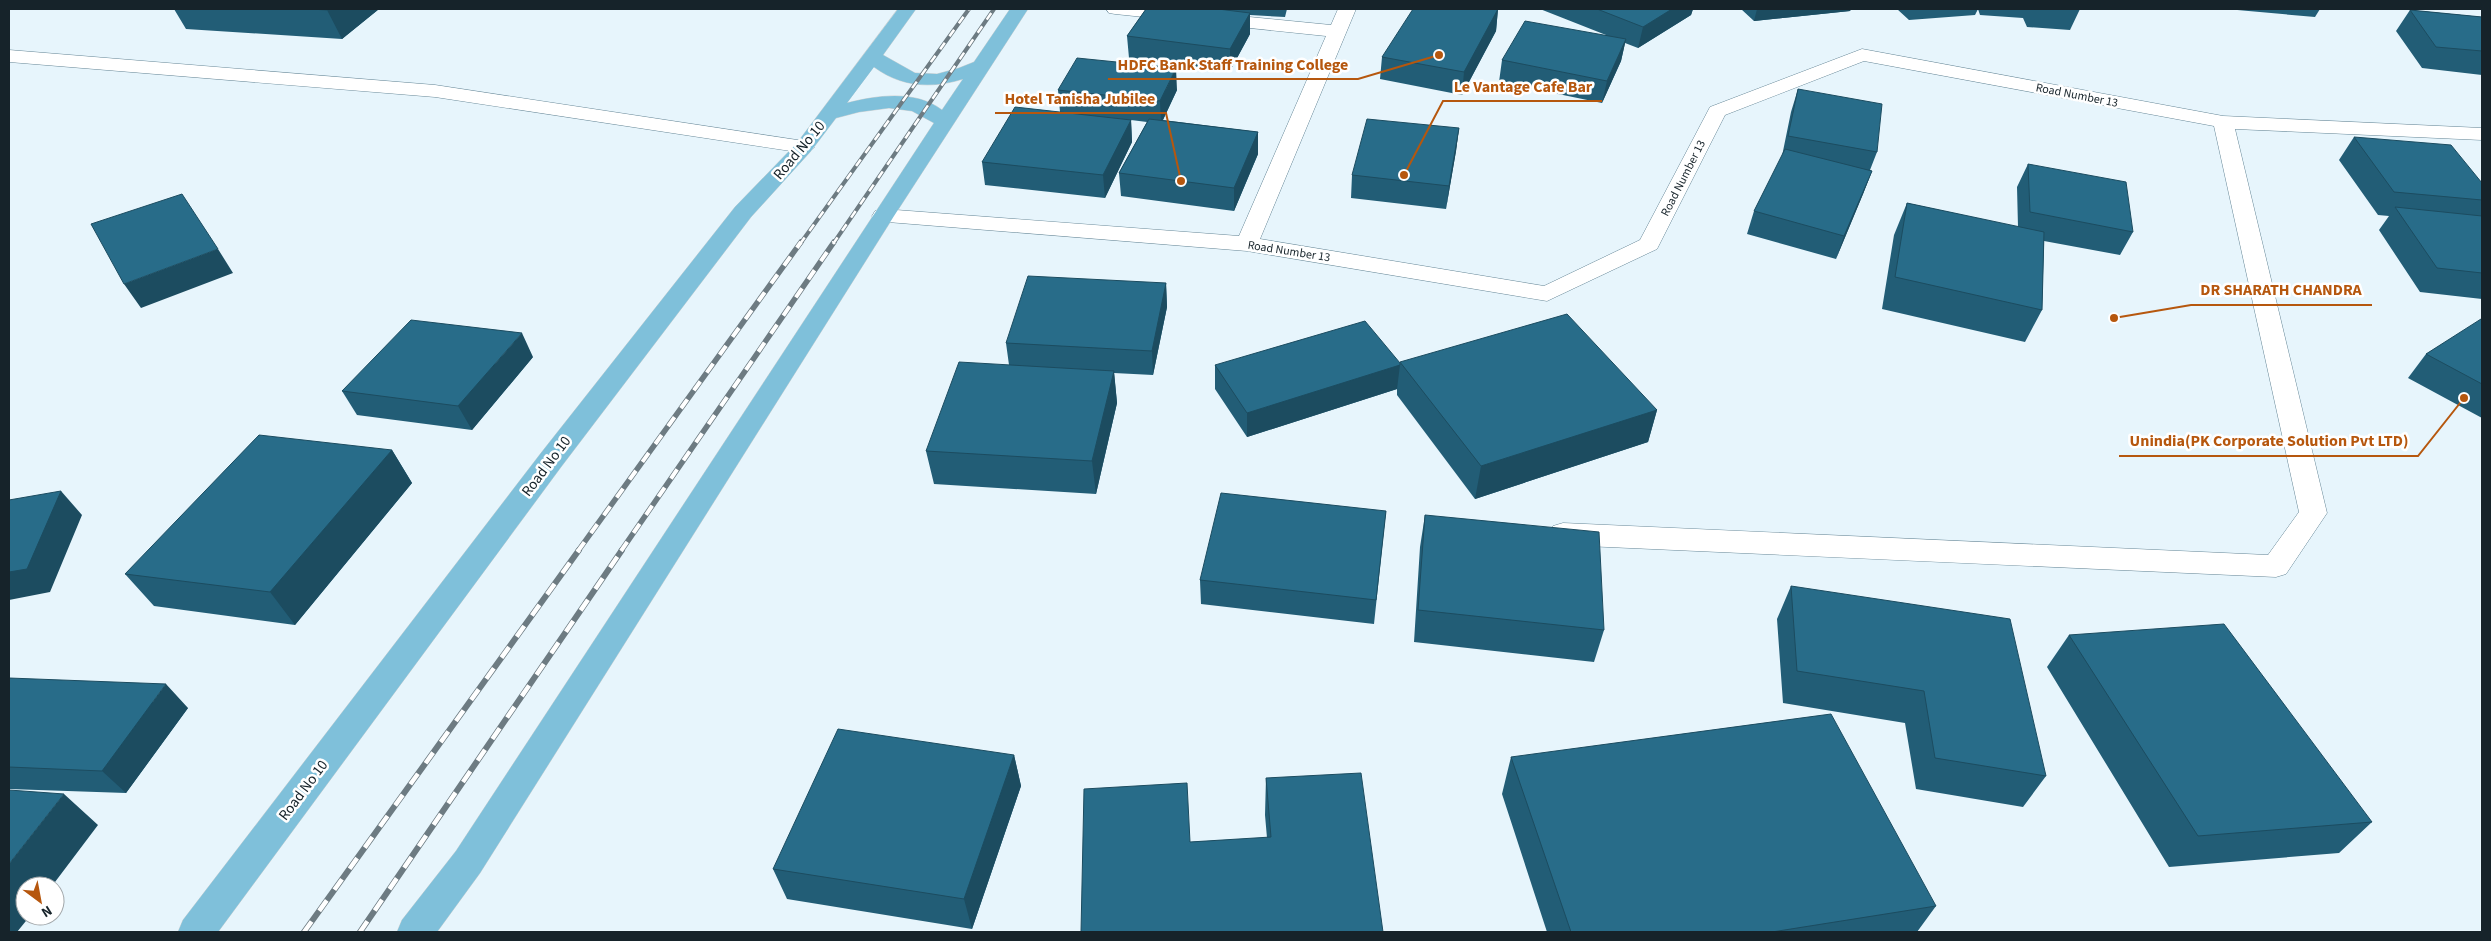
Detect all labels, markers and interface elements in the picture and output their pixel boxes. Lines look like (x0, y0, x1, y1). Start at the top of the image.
callout: HDFC Bank Staff Training College (1108, 48, 1358, 79)
text: HDFC Bank Staff Training College (1118, 54, 1348, 76)
callout: Le Vantage Cafe Bar (1443, 70, 1602, 101)
text: Le Vantage Cafe Bar (1454, 76, 1593, 98)
street label: Road Number 13 (2034, 79, 2120, 112)
callout: Hotel Tanisha Jubilee (995, 82, 1166, 113)
text: Hotel Tanisha Jubilee (1005, 88, 1155, 110)
street label: Road No 10 (769, 116, 830, 184)
street label: Road Number 13 (1657, 137, 1710, 219)
street label: Road Number 13 (1246, 237, 1332, 266)
callout: DR SHARATH CHANDRA (2191, 274, 2372, 305)
text: DR SHARATH CHANDRA (2200, 279, 2363, 301)
callout: Unindia(PK Corporate Solution Pvt LTD) (2119, 425, 2418, 456)
text: Unindia(PK Corporate Solution Pvt LTD) (2130, 430, 2408, 452)
street label: Road No 10 (517, 432, 576, 501)
street label: Road No 10 (274, 756, 333, 825)
north arrow (15, 876, 65, 926)
text: N (37, 900, 56, 922)

